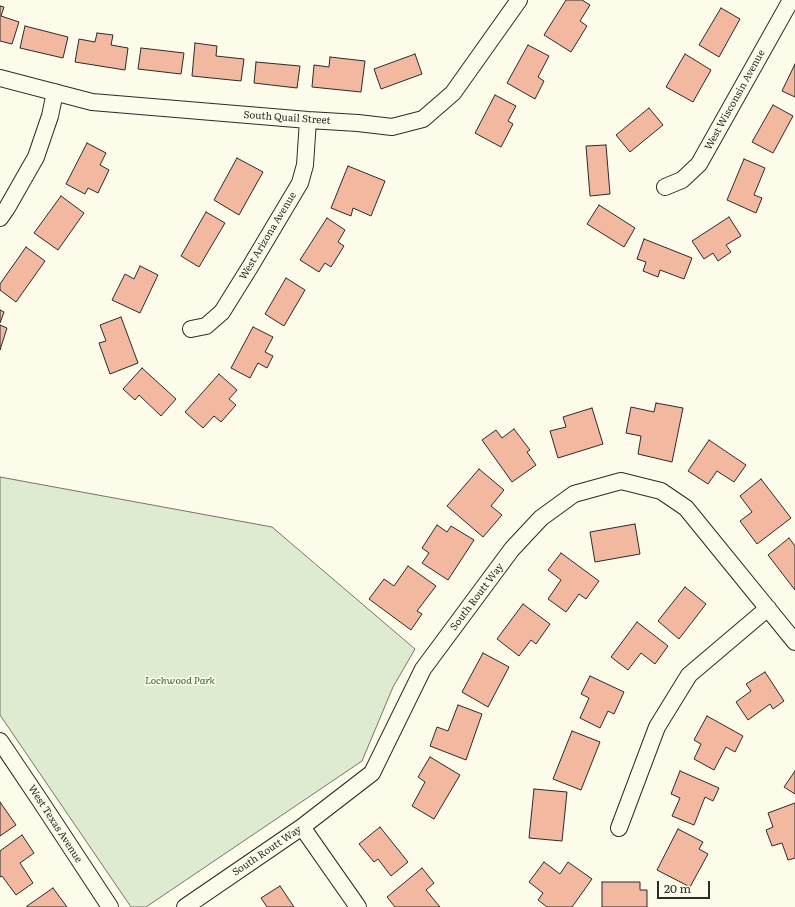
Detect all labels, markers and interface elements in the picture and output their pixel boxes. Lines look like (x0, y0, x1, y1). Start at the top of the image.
street label: West Wisconsin Avenue (702, 48, 768, 152)
street label: South Quail Street (243, 109, 331, 127)
street label: West Arizona Avenue (237, 190, 299, 282)
street label: South Routt Way (448, 561, 506, 633)
park label: Lochwood Park (145, 675, 215, 687)
street label: West Texas Avenue (25, 783, 85, 865)
street label: South Routt Way (230, 823, 304, 879)
scale bar (659, 873, 712, 899)
text: 20 m (664, 879, 691, 897)

